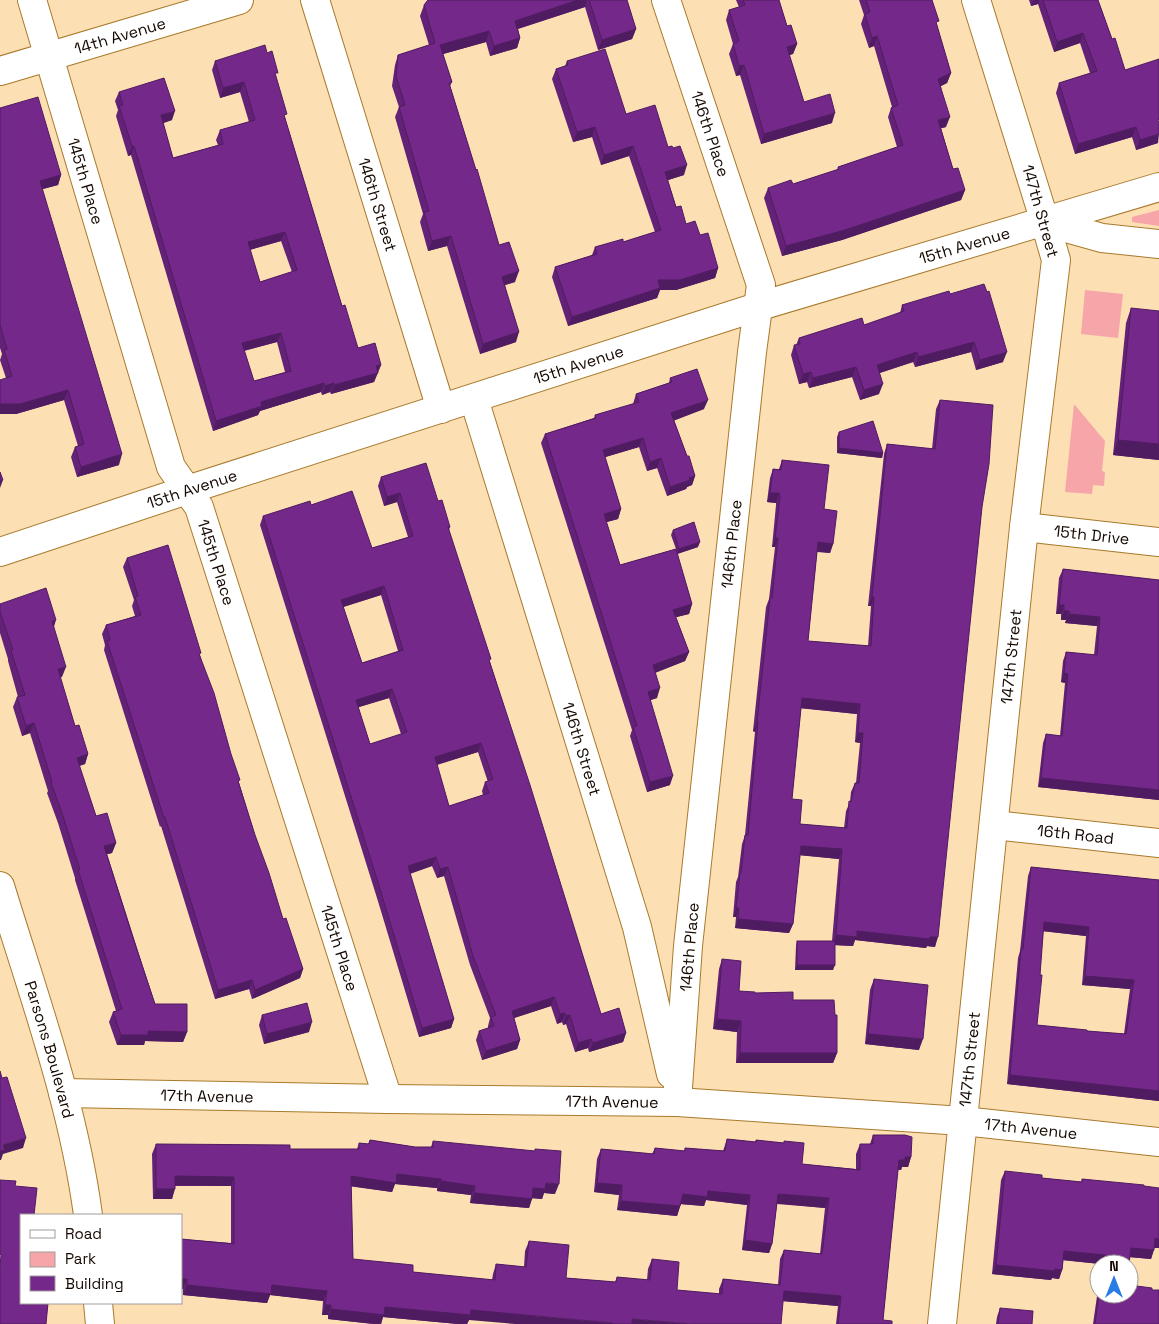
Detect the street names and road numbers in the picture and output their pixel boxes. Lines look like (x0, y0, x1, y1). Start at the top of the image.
street label: 14th Avenue (72, 12, 168, 59)
street label: 146th Place (686, 88, 734, 180)
street label: 145th Place (63, 136, 108, 227)
street label: 146th Street (353, 155, 402, 254)
street label: 147th Street (1017, 162, 1064, 260)
street label: 15th Avenue (916, 222, 1012, 269)
street label: 15th Avenue (531, 340, 626, 389)
street label: 15th Avenue (144, 465, 240, 514)
street label: 146th Place (716, 499, 747, 590)
street label: 145th Place (193, 517, 240, 608)
street label: 15th Drive (1053, 520, 1130, 550)
street label: 147th Street (996, 608, 1027, 705)
street label: 146th Street (557, 700, 606, 798)
street label: 16th Road (1036, 820, 1115, 849)
street label: 145th Place (316, 902, 363, 994)
street label: 146th Place (675, 902, 704, 992)
street label: Parsons Boulevard (20, 978, 79, 1121)
street label: 147th Street (954, 1011, 985, 1108)
street label: 17th Avenue (160, 1085, 254, 1108)
street label: 17th Avenue (565, 1091, 659, 1113)
street label: 17th Avenue (983, 1113, 1078, 1144)

